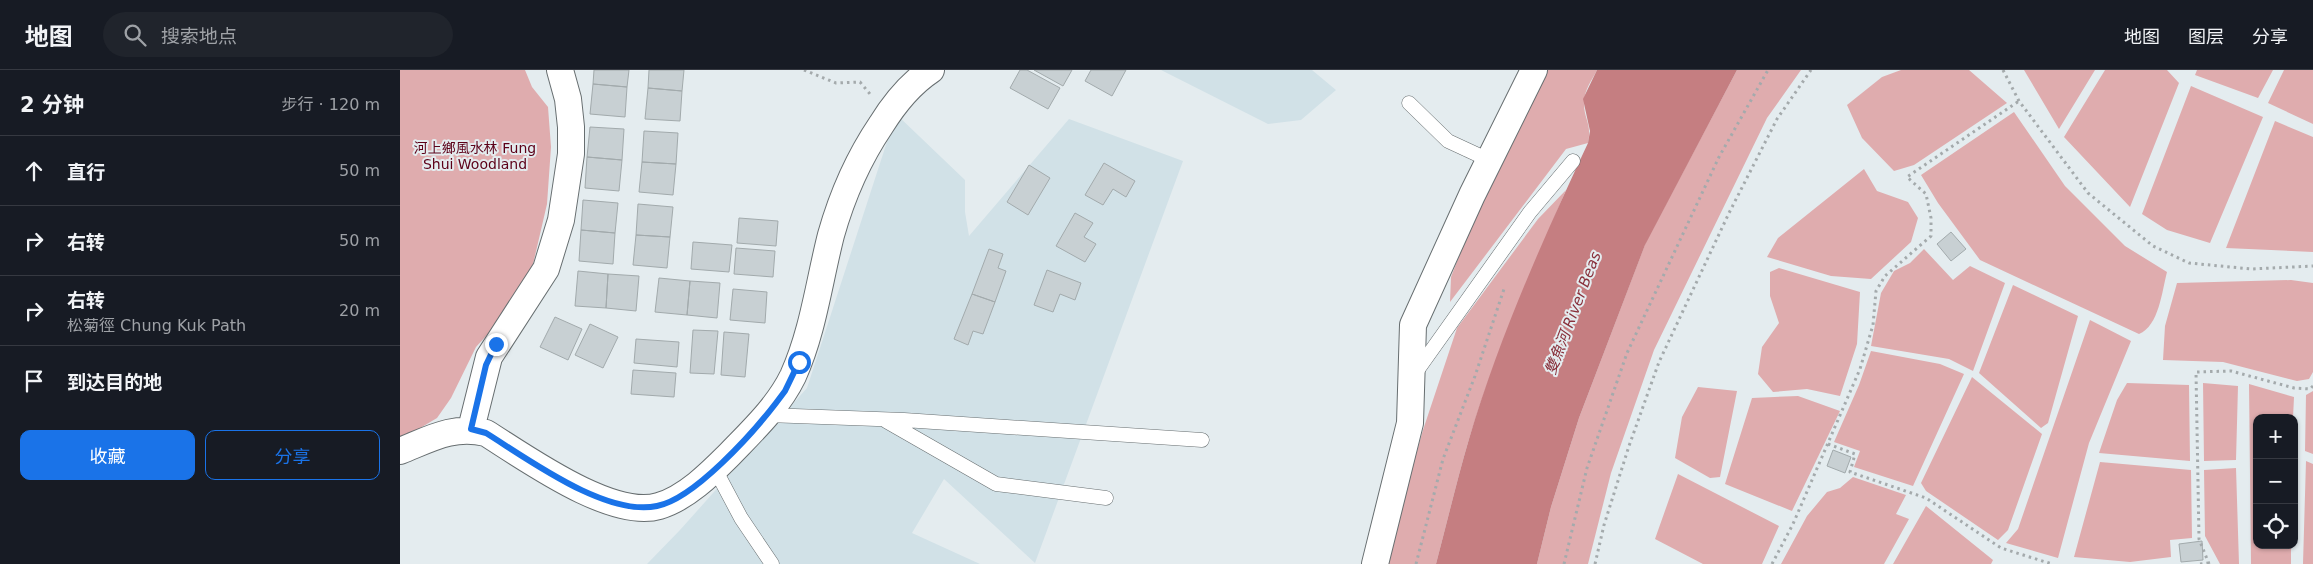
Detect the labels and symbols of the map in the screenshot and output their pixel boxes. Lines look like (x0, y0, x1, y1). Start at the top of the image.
park label: 河上鄉風水林 Fung Shui Woodland (414, 140, 536, 172)
water label: 雙魚河 River Beas (1541, 249, 1605, 377)
route end (485, 333, 508, 356)
route start (788, 351, 811, 374)

